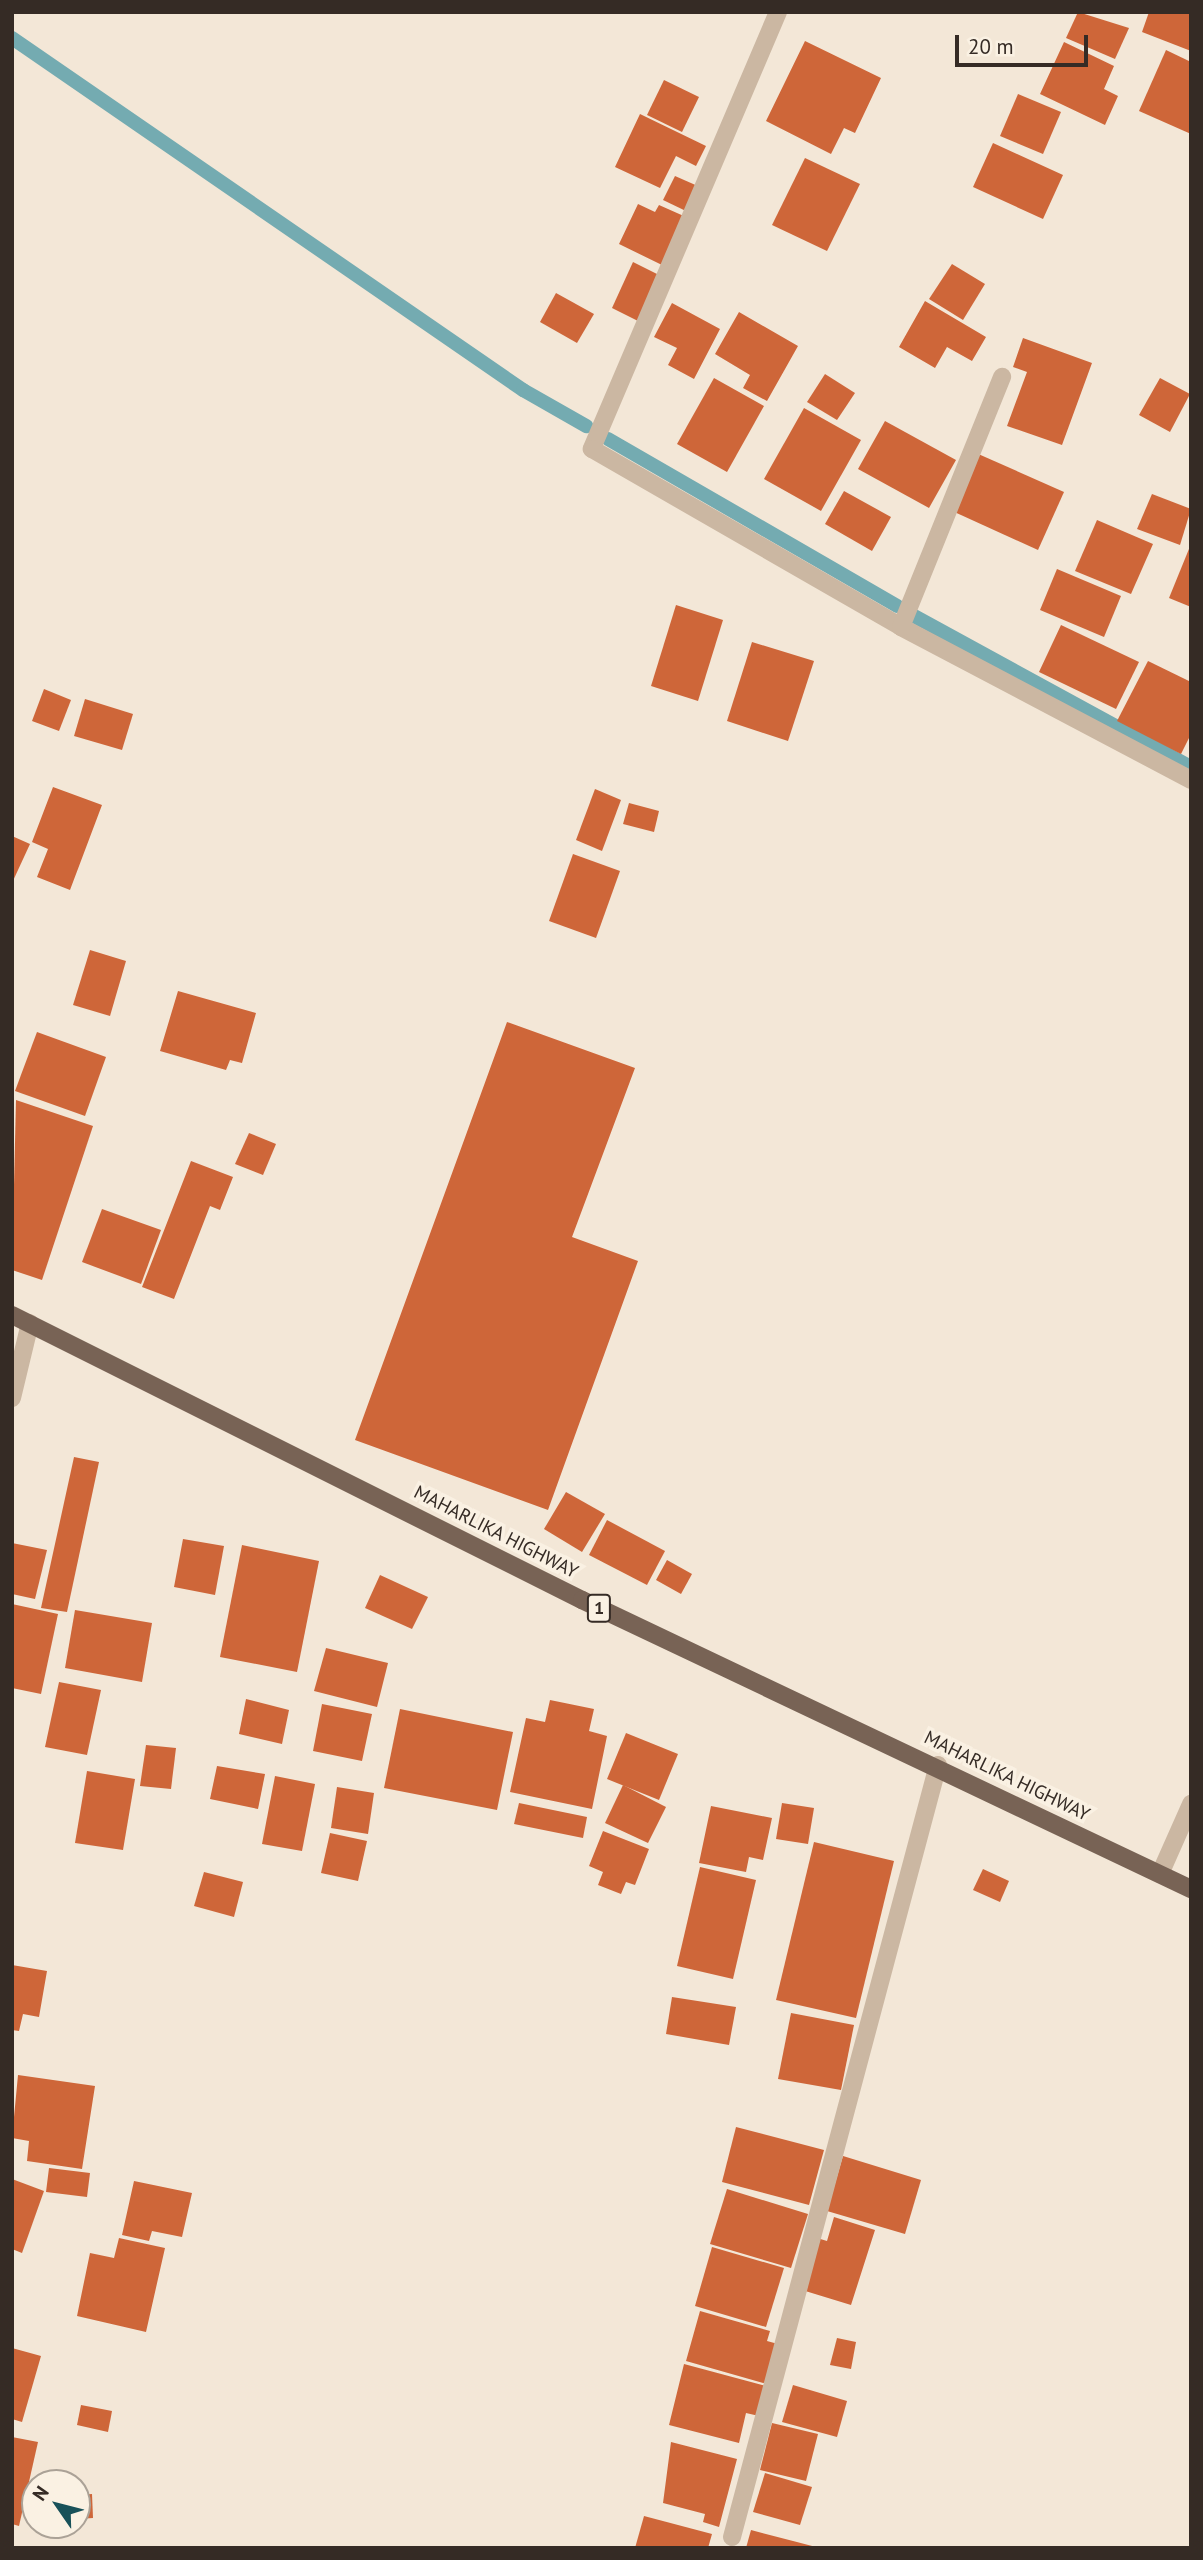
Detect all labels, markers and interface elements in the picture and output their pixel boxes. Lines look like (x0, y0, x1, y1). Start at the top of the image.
scale bar (958, 21, 1091, 65)
text: 20 m (968, 33, 1014, 60)
street label: MAHARLIKA HIGHWAY (410, 1480, 582, 1584)
road number: 1 (587, 1594, 611, 1623)
street label: MAHARLIKA HIGHWAY (920, 1726, 1094, 1826)
north arrow (21, 2469, 91, 2539)
text: N (27, 2481, 54, 2505)

